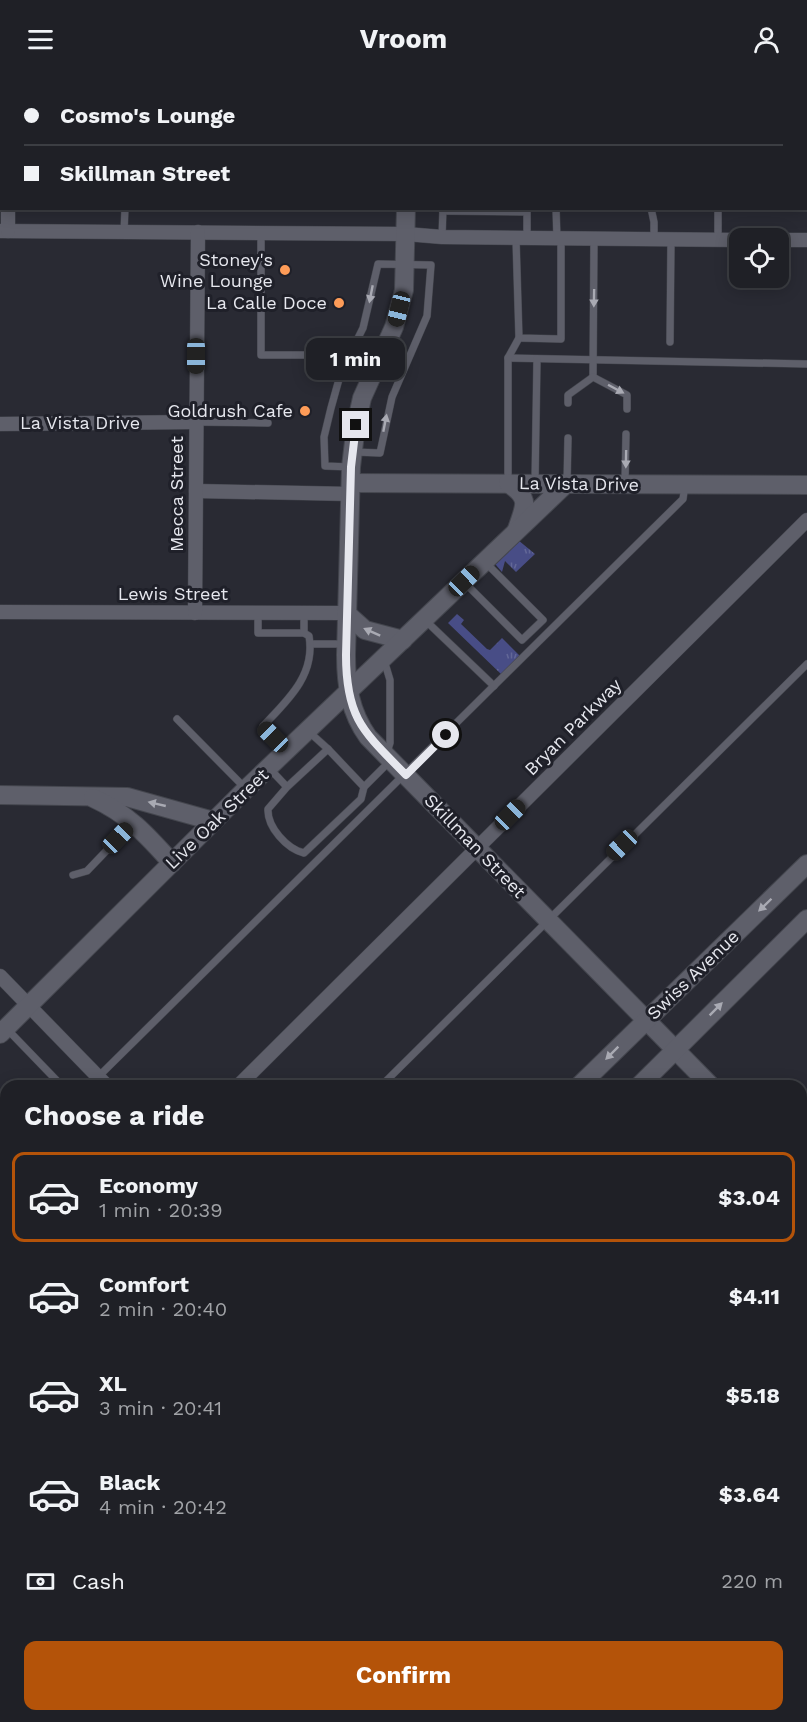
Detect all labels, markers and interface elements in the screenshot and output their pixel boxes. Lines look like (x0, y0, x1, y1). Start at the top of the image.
icon: menu (24, 23, 57, 56)
text: Vroom (360, 23, 447, 55)
icon: person (750, 23, 783, 56)
text: Cosmo's Lounge (60, 103, 235, 128)
text: Skillman Street (60, 161, 230, 186)
map controls (729, 228, 789, 288)
button: locate (729, 228, 789, 288)
place label: Stoney's Wine Lounge (160, 249, 273, 291)
marker: Stoney's Wine Lounge (278, 263, 292, 277)
one-way arrow (366, 285, 376, 303)
car (386, 289, 412, 329)
one-way arrow (589, 289, 598, 308)
place label: La Calle Doce (206, 292, 327, 313)
marker: La Calle Doce (332, 296, 346, 310)
car (187, 338, 205, 374)
callout: 1 min (306, 338, 406, 380)
text: 1 min (330, 347, 381, 371)
one-way arrow (608, 384, 625, 394)
place label: Goldrush Cafe (168, 400, 293, 421)
marker: Goldrush Cafe (298, 404, 312, 418)
route end (342, 411, 369, 438)
street label: La Vista Drive (20, 412, 140, 433)
one-way arrow (381, 414, 390, 433)
street label: Mecca Street (166, 436, 187, 552)
one-way arrow (621, 450, 631, 469)
street label: La Vista Drive (519, 472, 639, 495)
car (445, 562, 483, 600)
street label: Lewis Street (118, 583, 229, 604)
one-way arrow (364, 627, 381, 636)
street label: Bryan Parkway (520, 673, 626, 779)
car (254, 718, 292, 756)
route start (432, 721, 459, 748)
street label: Live Oak Street (161, 764, 273, 873)
street label: Skillman Street (420, 789, 531, 902)
car (491, 796, 529, 834)
one-way arrow (148, 799, 166, 809)
car (99, 819, 137, 857)
car (603, 826, 641, 864)
one-way arrow (758, 897, 772, 911)
street label: Swiss Avenue (642, 926, 743, 1024)
one-way arrow (709, 1002, 723, 1016)
one-way arrow (606, 1046, 620, 1060)
text: Choose a ride (24, 1100, 204, 1132)
icon: car (27, 1170, 81, 1224)
text: Economy (99, 1173, 198, 1198)
text: $3.04 (718, 1185, 780, 1210)
text: 1 min · 20:39 (99, 1198, 223, 1222)
icon: car (27, 1269, 81, 1323)
text: Comfort (99, 1272, 189, 1297)
text: $4.11 (729, 1284, 780, 1309)
text: 2 min · 20:40 (99, 1297, 227, 1321)
icon: car (27, 1368, 81, 1422)
text: XL (99, 1371, 127, 1396)
text: $5.18 (726, 1383, 780, 1408)
text: 3 min · 20:41 (99, 1396, 222, 1420)
icon: car (27, 1467, 81, 1521)
text: Black (99, 1470, 160, 1495)
text: $3.64 (719, 1482, 780, 1507)
text: 4 min · 20:42 (99, 1495, 227, 1519)
icon: cash (24, 1565, 57, 1598)
text: Cash (72, 1569, 125, 1594)
text: 220 m (721, 1569, 783, 1593)
button: Confirm (24, 1641, 783, 1710)

